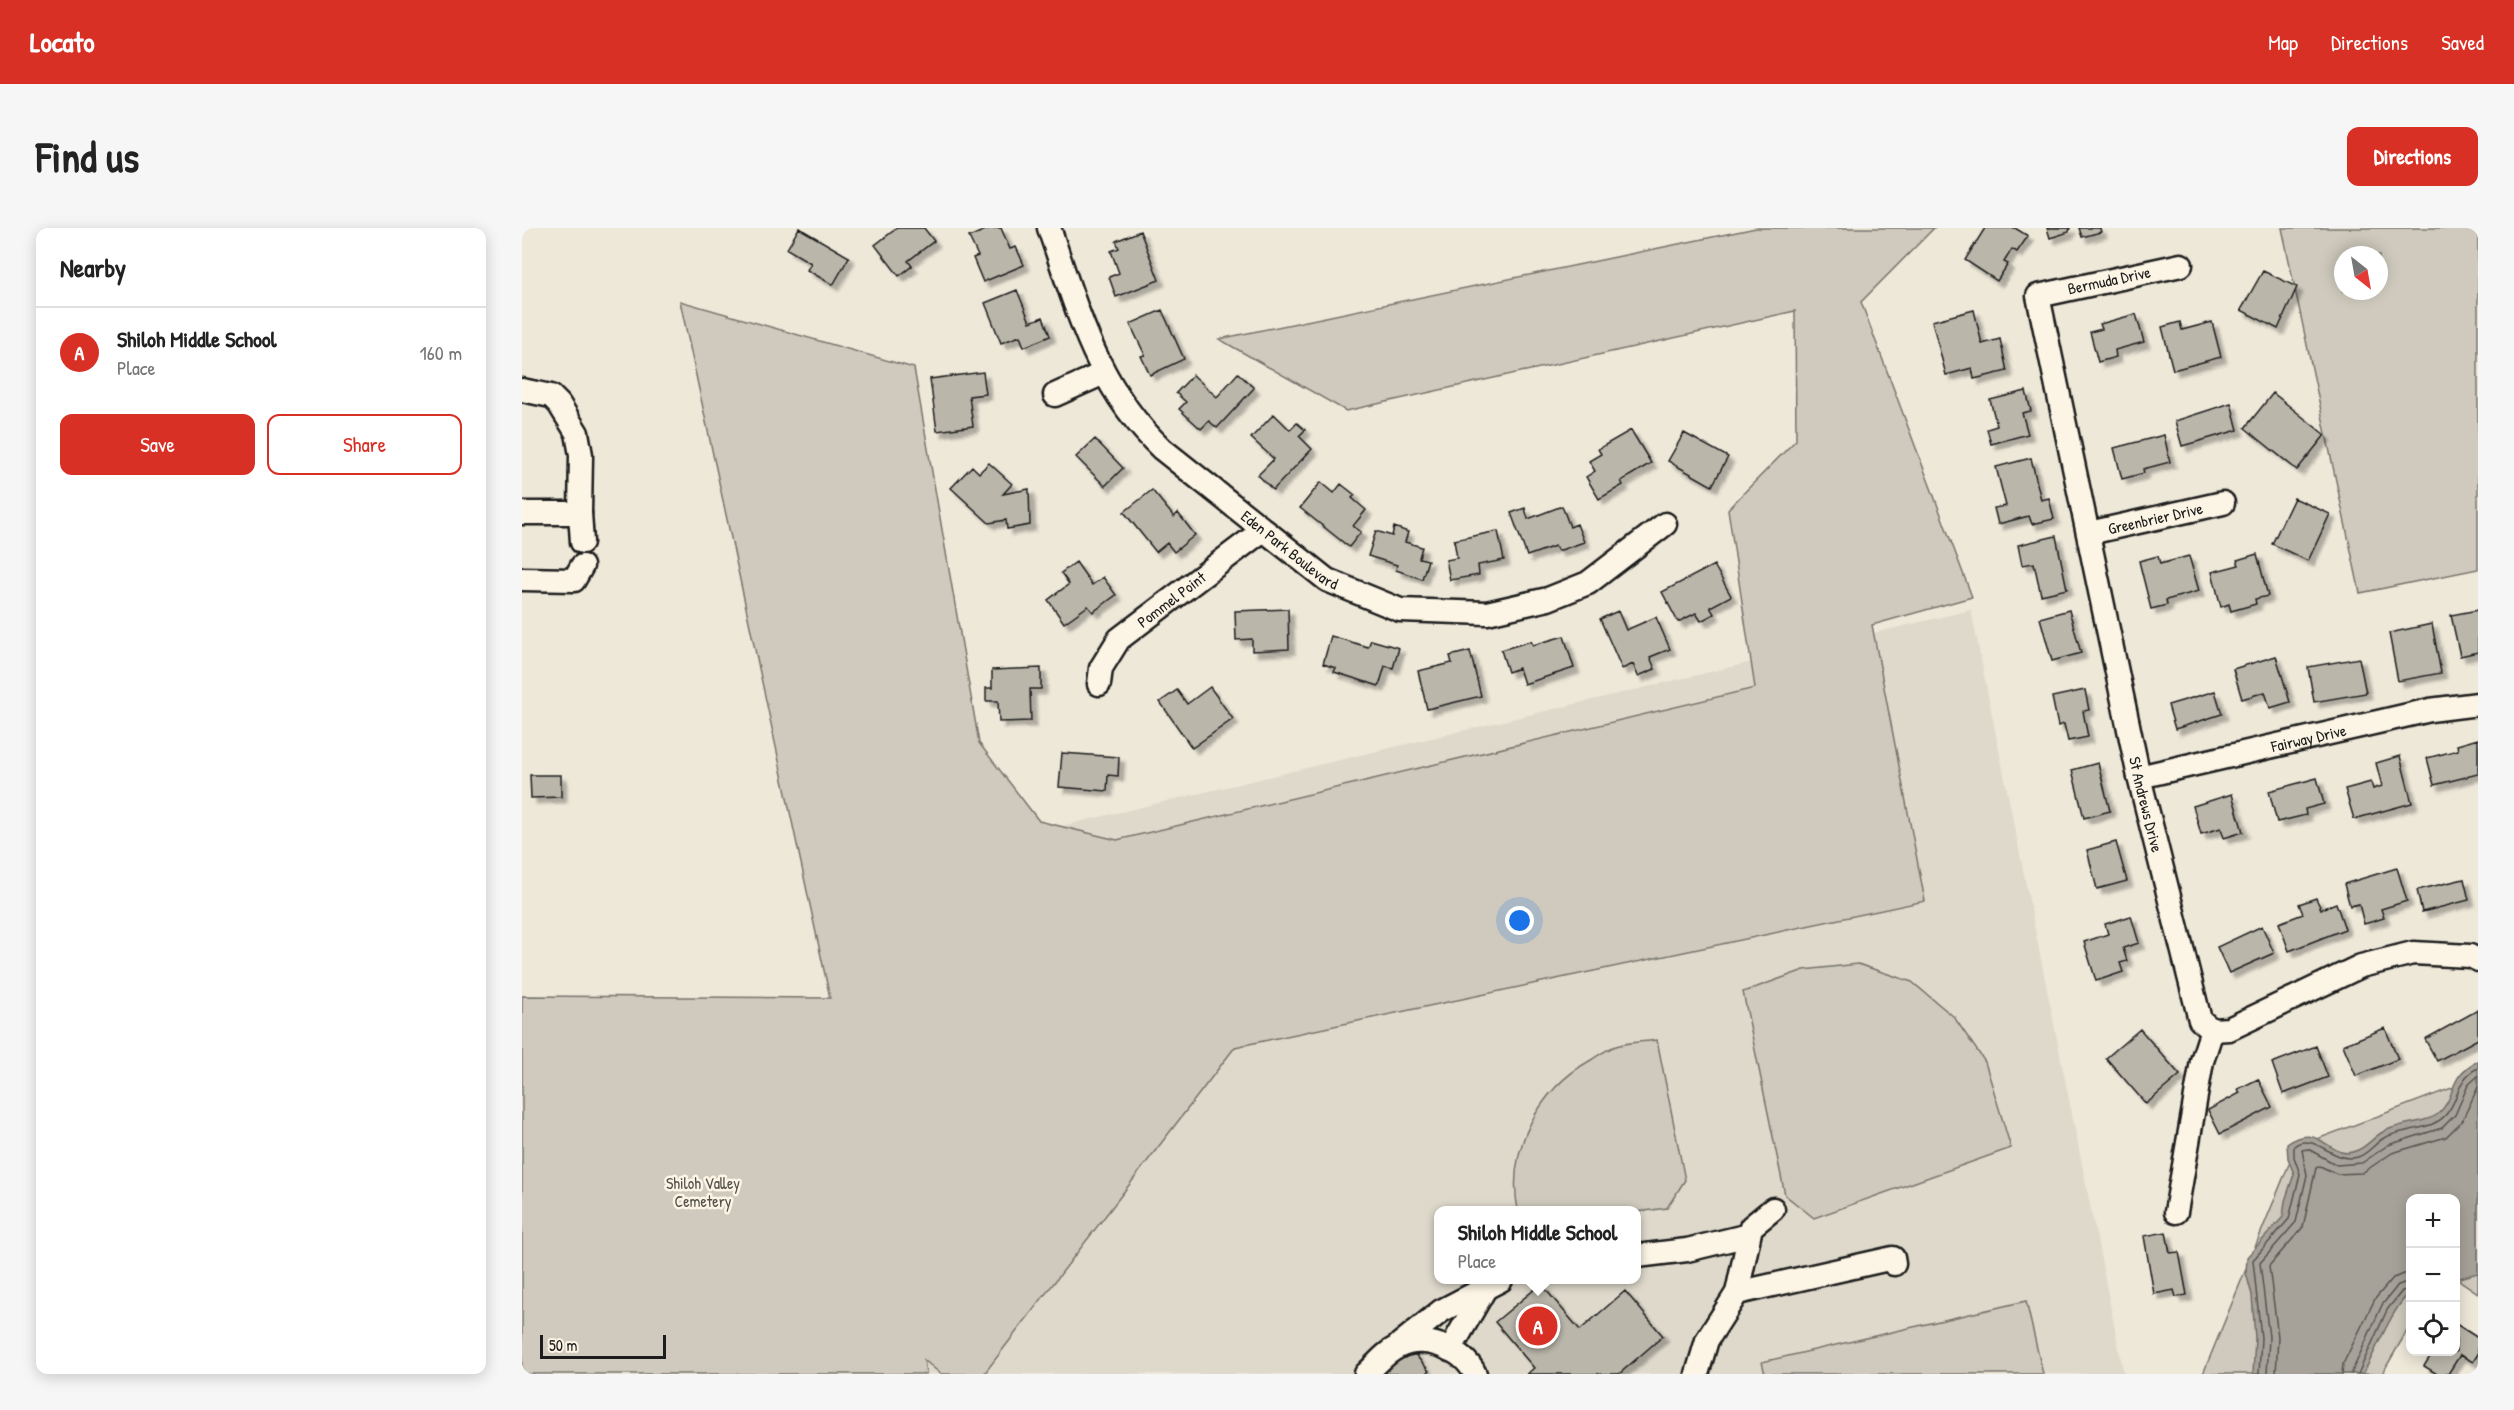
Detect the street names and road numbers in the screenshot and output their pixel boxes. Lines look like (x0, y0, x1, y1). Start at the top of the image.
street label: Bermuda Drive (2066, 260, 2153, 300)
street label: Greenbrier Drive (2106, 497, 2206, 539)
street label: Eden Park Boulevard (1237, 505, 1342, 594)
street label: Pommel Point (1133, 566, 1211, 632)
street label: Fairway Drive (2268, 719, 2349, 757)
street label: St Andrews Drive (2124, 754, 2169, 855)

